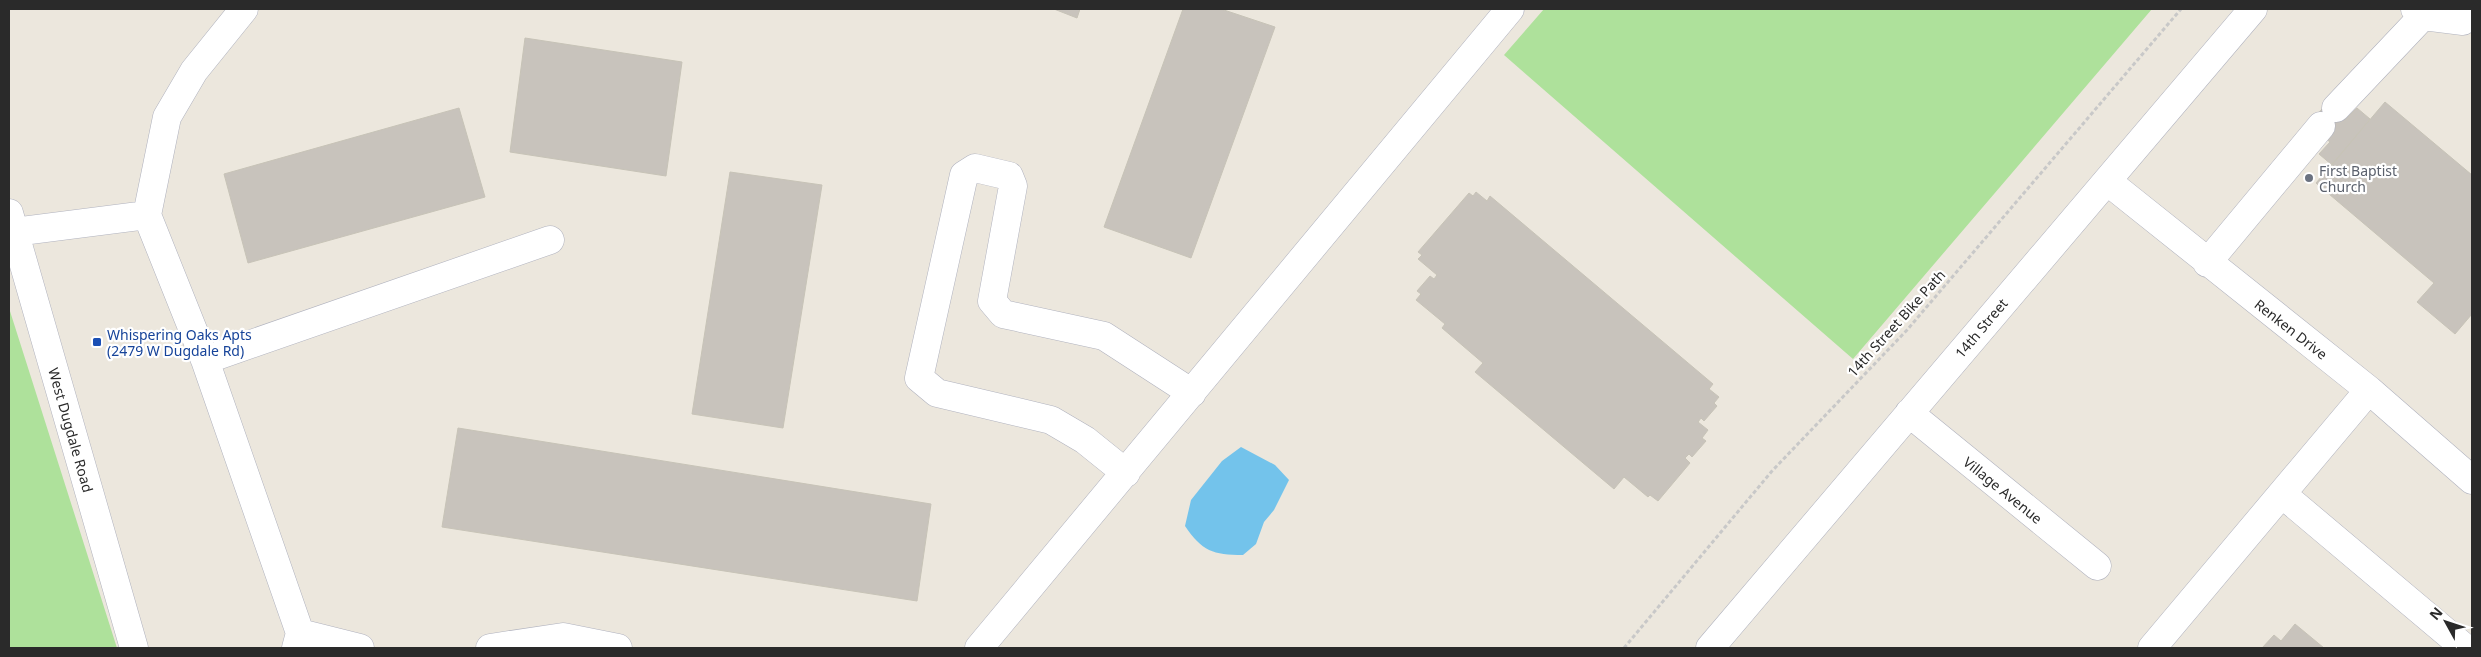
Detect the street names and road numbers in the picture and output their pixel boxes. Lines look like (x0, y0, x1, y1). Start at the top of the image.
street label: 14th Street Bike Path (1843, 265, 1949, 381)
street label: 14th Street (1950, 294, 2012, 362)
street label: Renken Drive (2251, 295, 2331, 363)
street label: West Dugdale Road (44, 365, 98, 495)
street label: Village Avenue (1960, 452, 2047, 528)

